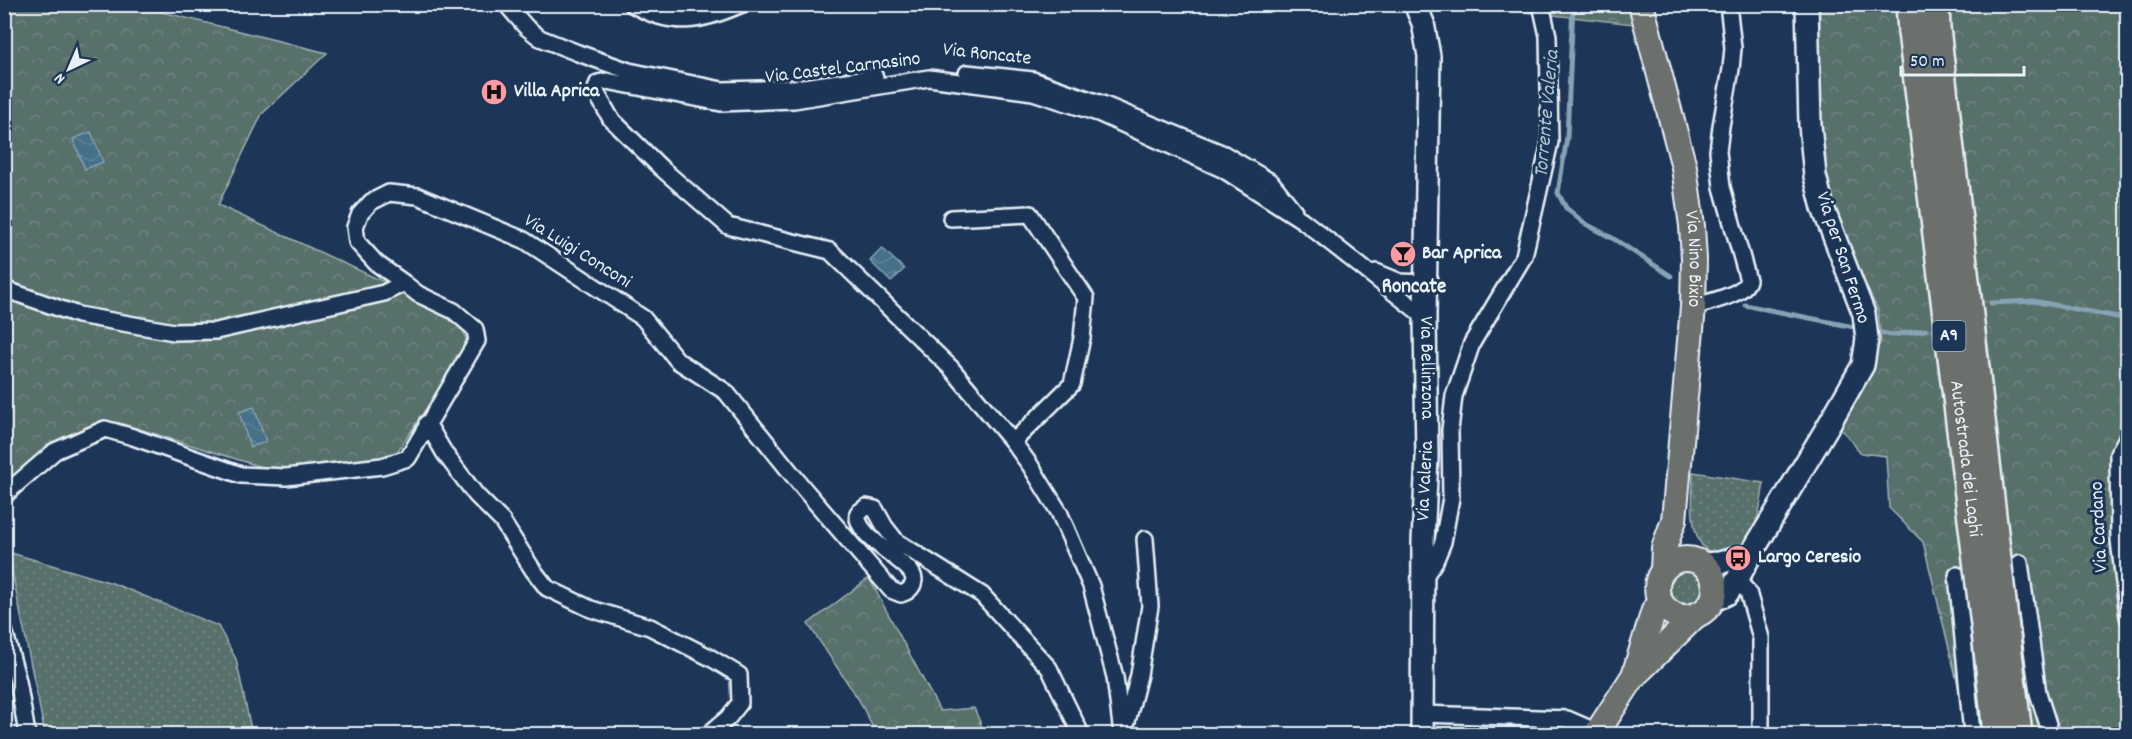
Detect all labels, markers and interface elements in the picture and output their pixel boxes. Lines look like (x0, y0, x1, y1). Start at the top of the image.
street label: Via Roncate (941, 36, 1033, 74)
north arrow (39, 39, 99, 99)
scale bar (1901, 39, 2024, 77)
street label: Via Castel Carnasino (764, 46, 922, 92)
water label: Torrente Valeria (1527, 48, 1569, 179)
text: 50 m (1910, 50, 1945, 75)
text: N (49, 67, 71, 89)
hospital icon: Villa Aprica (479, 77, 509, 107)
place label: Villa Aprica (514, 78, 600, 106)
street label: Via per San Fermo (1808, 188, 1877, 328)
street label: Via Luigi Conconi (518, 208, 637, 297)
street label: Via Nino Bixio (1676, 209, 1708, 308)
bar icon: Bar Aprica (1388, 239, 1418, 269)
place label: Bar Aprica (1422, 240, 1502, 268)
district label: Roncate (1382, 273, 1446, 303)
street label: Via Bellinzona (1411, 316, 1440, 420)
road number: A9 (1932, 321, 1966, 351)
street label: Autostrada dei Laghi (1941, 379, 1988, 539)
street label: Via Valeria (1410, 440, 1442, 522)
street label: Via Cardano (2084, 481, 2116, 573)
bus stop icon: Largo Ceresio (1723, 543, 1753, 573)
place label: Largo Ceresio (1758, 544, 1861, 572)

